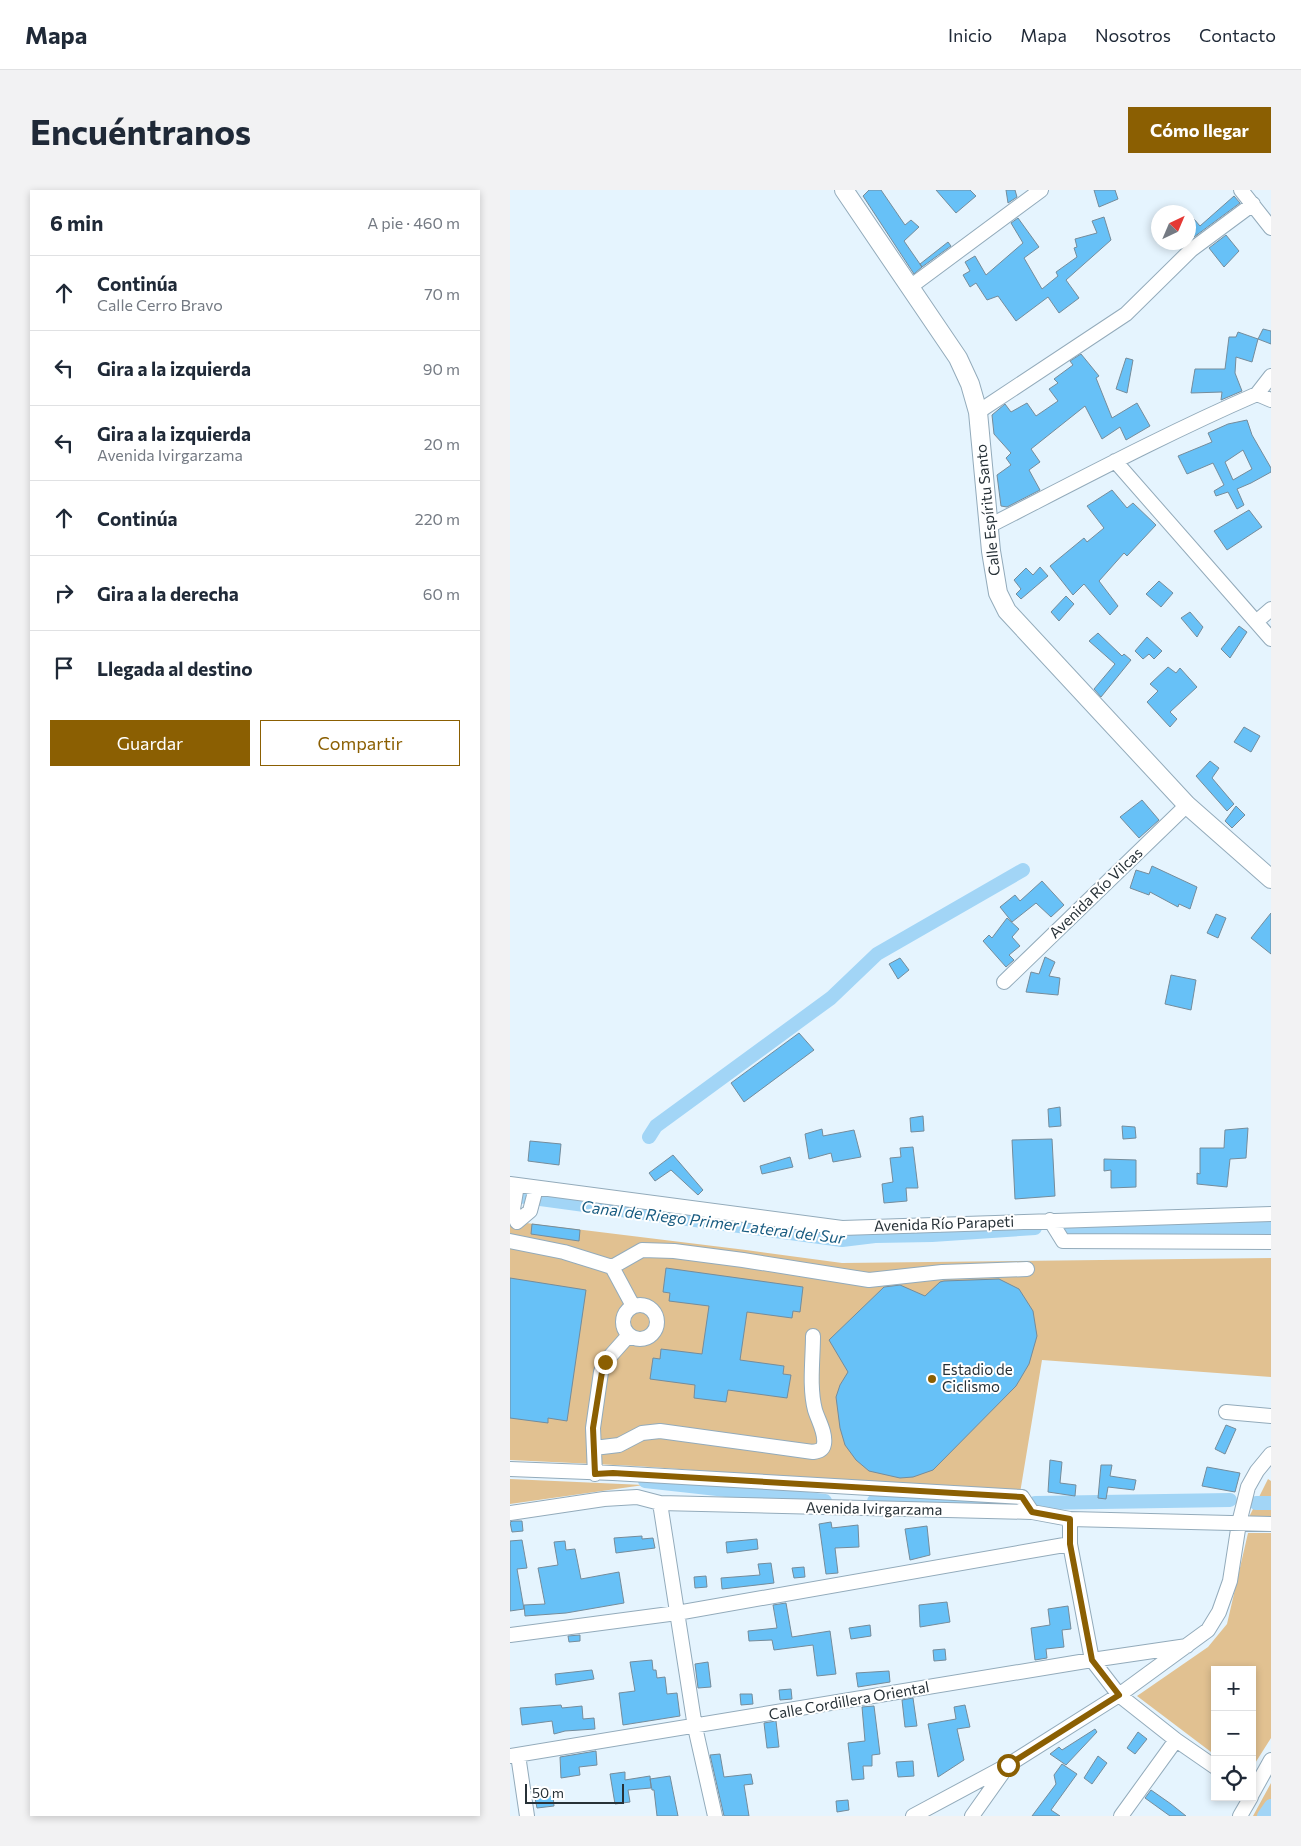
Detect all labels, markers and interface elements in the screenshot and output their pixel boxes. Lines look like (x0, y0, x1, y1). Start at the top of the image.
text: Mapa (25, 20, 87, 49)
text: Inicio (948, 24, 992, 46)
text: Mapa (1020, 24, 1067, 46)
text: Nosotros (1095, 24, 1171, 46)
text: Contacto (1199, 24, 1276, 46)
button: Cómo llegar (1128, 107, 1271, 153)
text: Encuéntranos (30, 109, 251, 152)
north arrow (1151, 205, 1196, 250)
text: 6 min (50, 210, 103, 235)
text: A pie · 460 m (367, 213, 460, 232)
text: Continúa (97, 272, 178, 295)
icon: ahead (50, 279, 78, 307)
text: 70 m (424, 284, 460, 303)
text: Calle Cerro Bravo (97, 295, 223, 314)
icon: left (50, 354, 78, 382)
text: Gira a la izquierda (97, 357, 251, 380)
text: 90 m (423, 359, 460, 378)
text: Gira a la izquierda (97, 422, 251, 445)
icon: left (50, 429, 78, 457)
text: 20 m (424, 434, 460, 453)
street label: Calle Espíritu Santo (971, 443, 1003, 577)
text: Avenida Ivirgarzama (97, 445, 243, 464)
icon: ahead (50, 504, 78, 532)
text: Continúa (97, 507, 178, 530)
text: 220 m (415, 509, 460, 528)
icon: right (50, 579, 78, 607)
text: Gira a la derecha (97, 582, 239, 605)
text: 60 m (423, 584, 460, 603)
icon: arrive (50, 654, 78, 682)
text: Llegada al destino (97, 657, 253, 680)
button: Guardar (50, 720, 250, 766)
button: Compartir (260, 720, 460, 766)
street label: Avenida Río Vilcas (1045, 843, 1146, 941)
water label: Canal de Riego Primer Lateral del Sur (580, 1196, 846, 1247)
street label: Avenida Río Parapeti (874, 1212, 1014, 1234)
route end (594, 1351, 617, 1374)
place label: Estadio de Ciclismo (942, 1360, 1013, 1395)
marker: Estadio de Ciclismo (926, 1373, 938, 1385)
street label: Avenida Ivirgarzama (805, 1498, 943, 1518)
map controls (1211, 1666, 1256, 1801)
button: + (1211, 1666, 1256, 1711)
street label: Calle Cordillera Oriental (767, 1677, 930, 1723)
button: − (1211, 1711, 1256, 1756)
route start (997, 1754, 1020, 1777)
button: locate (1211, 1756, 1256, 1801)
scale bar (525, 1781, 624, 1804)
text: 50 m (532, 1784, 564, 1801)

